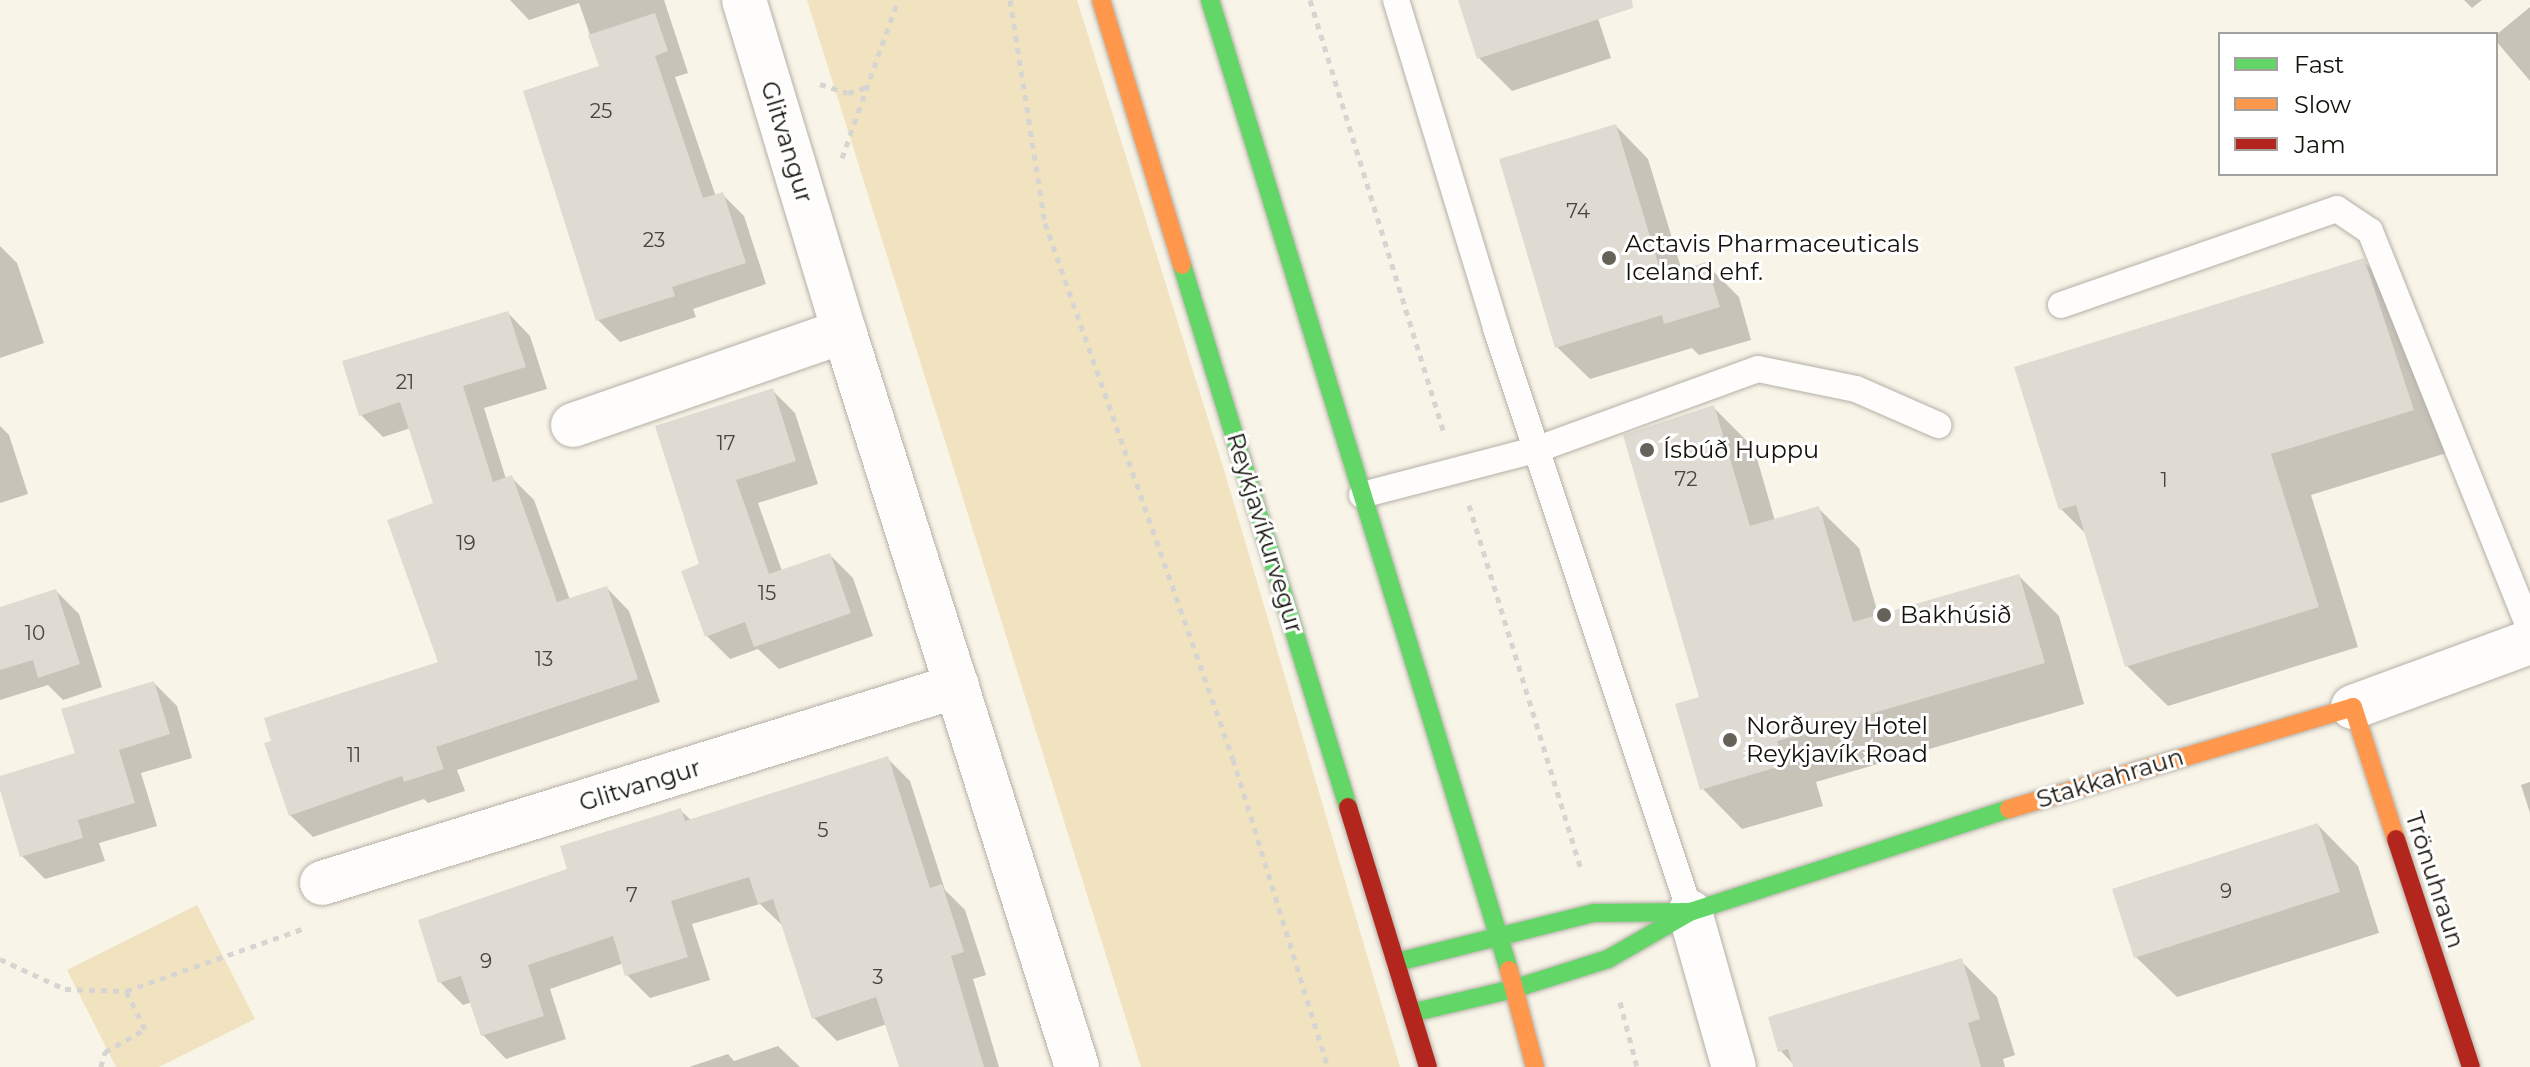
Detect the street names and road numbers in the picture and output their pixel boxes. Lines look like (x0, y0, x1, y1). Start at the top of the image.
street label: Glitvangur (755, 78, 819, 206)
street label: Reykjavíkurvegur (1221, 429, 1309, 637)
street label: Stakkahraun (2033, 742, 2187, 814)
street label: Glitvangur (576, 753, 704, 817)
street label: Trönuhraun (2399, 808, 2471, 952)

